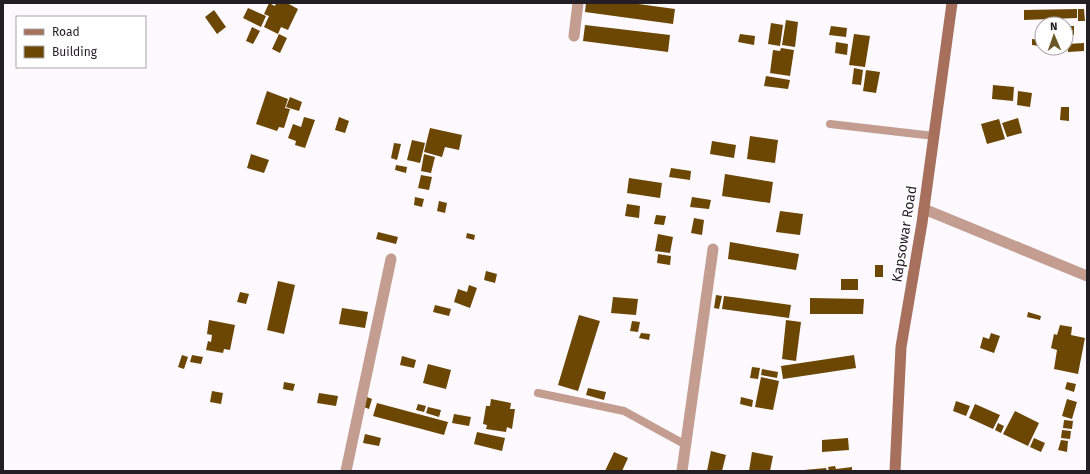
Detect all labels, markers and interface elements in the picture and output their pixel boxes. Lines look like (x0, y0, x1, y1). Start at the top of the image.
legend (16, 16, 146, 68)
north arrow (1034, 16, 1074, 56)
text: N (1050, 20, 1058, 33)
text: Road (52, 25, 80, 39)
text: Building (52, 45, 98, 59)
street label: Kapsowar Road (888, 185, 921, 284)

